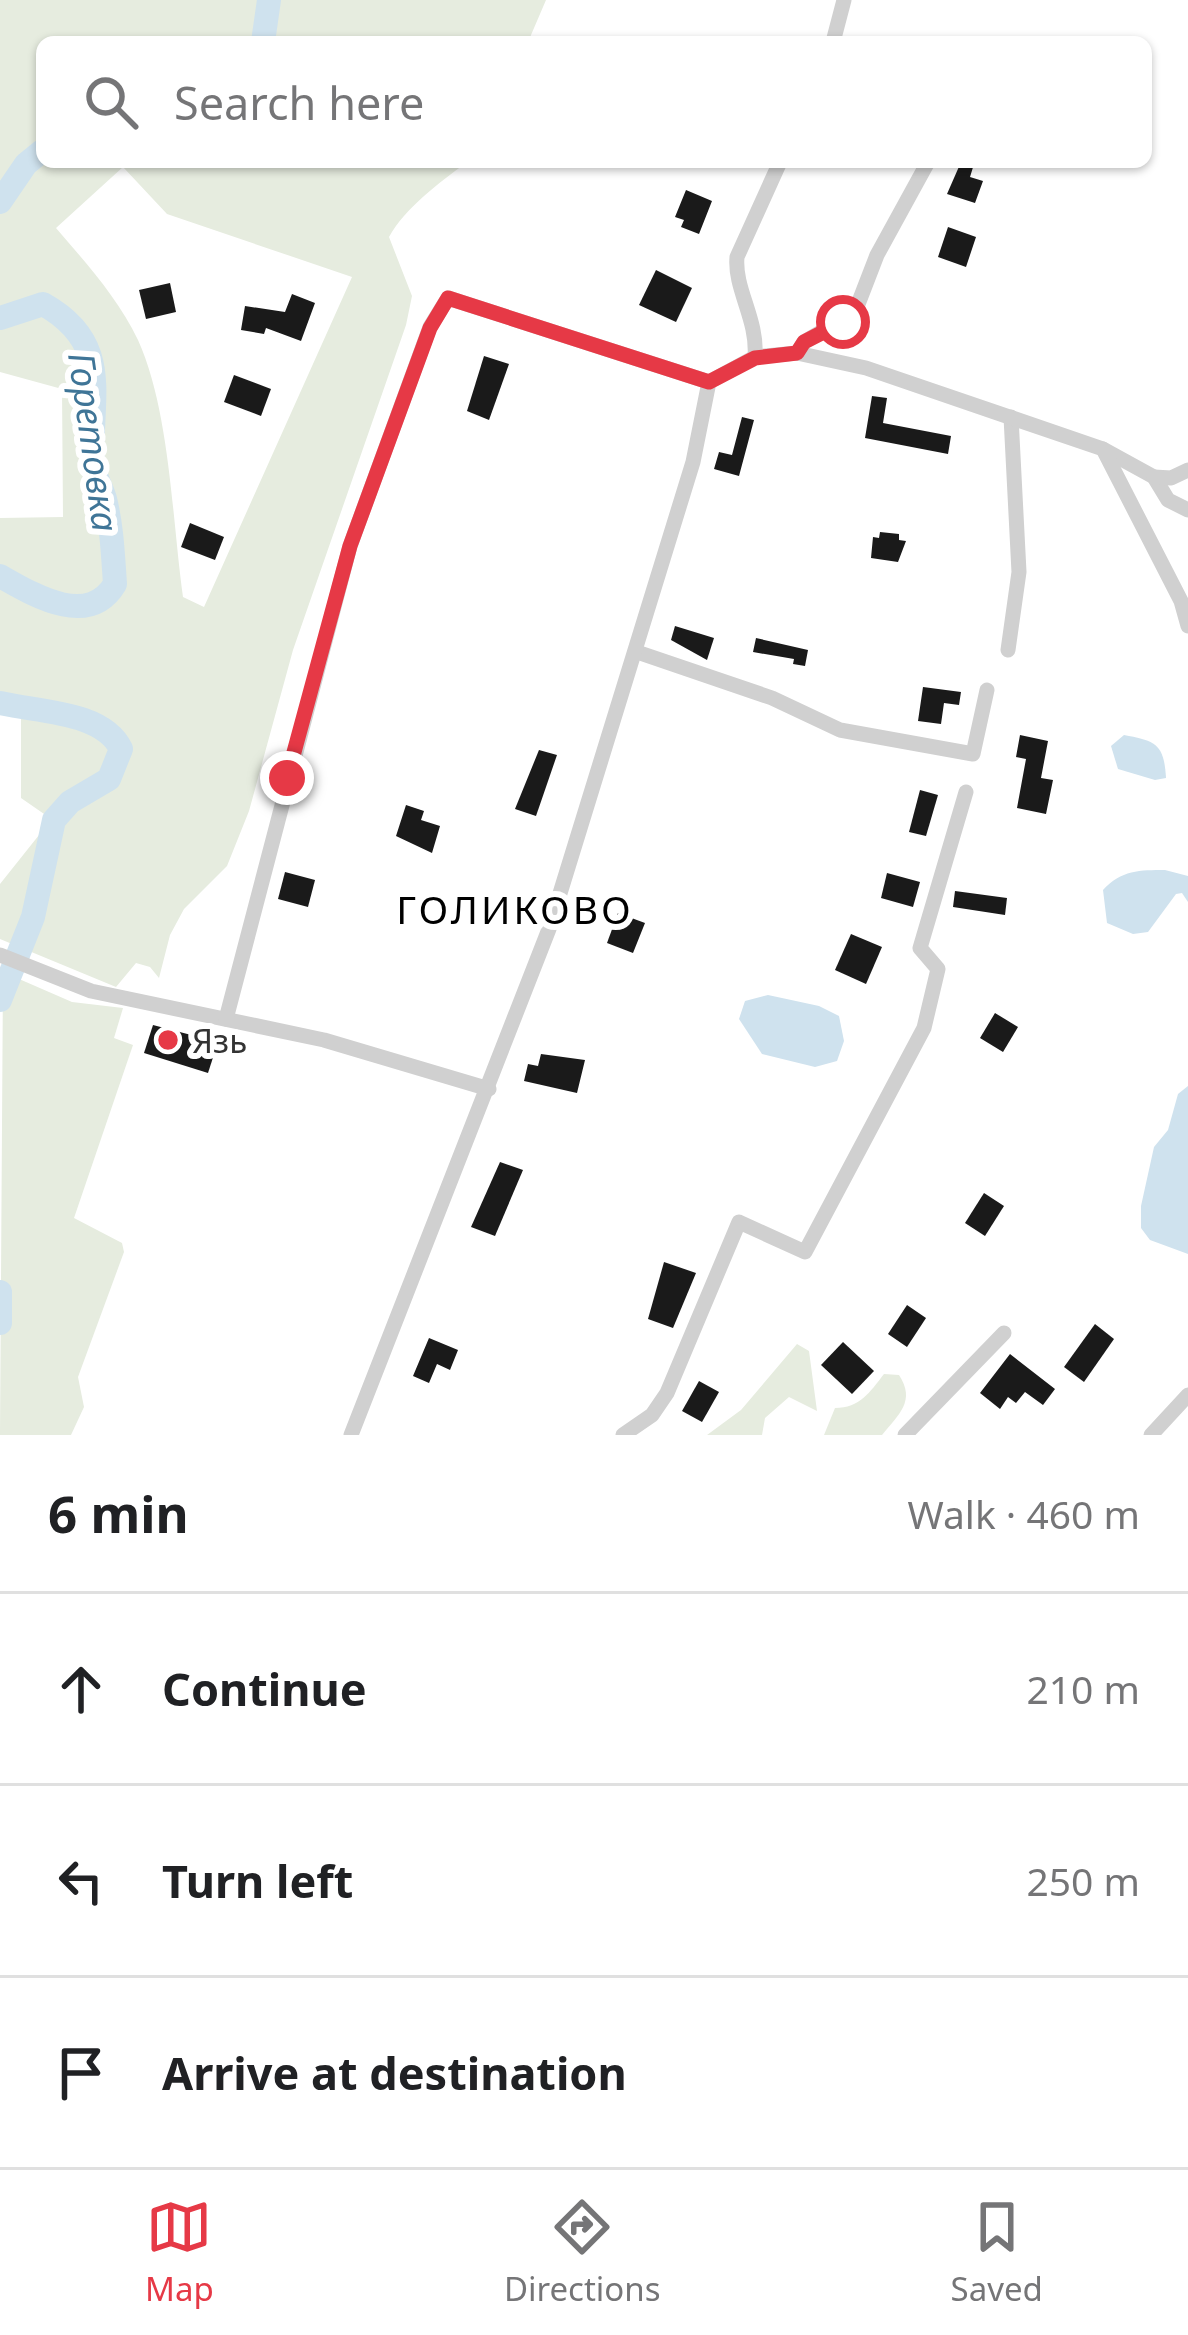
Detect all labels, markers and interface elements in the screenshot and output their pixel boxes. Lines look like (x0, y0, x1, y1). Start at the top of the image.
search box (36, 36, 1152, 168)
icon: search (78, 69, 144, 135)
text: Search here (174, 72, 424, 133)
route start (816, 295, 870, 349)
water label: Горетовка (57, 349, 131, 535)
route end (260, 751, 314, 805)
district label: ГОЛИКОВО (396, 882, 634, 935)
place label: Язь (192, 1018, 247, 1063)
marker: Язь (155, 1027, 181, 1053)
text: 6 min (48, 1478, 189, 1548)
text: Walk · 460 m (907, 1487, 1140, 1540)
icon: ahead (48, 1656, 114, 1722)
text: Continue (162, 1658, 367, 1719)
text: 210 m (1026, 1662, 1140, 1715)
icon: left (48, 1848, 114, 1914)
text: Turn left (162, 1850, 353, 1911)
text: 250 m (1026, 1854, 1140, 1907)
icon: arrive (48, 2040, 114, 2106)
text: Arrive at destination (162, 2042, 627, 2103)
tab: Map (145, 2194, 214, 2311)
tab: Directions (504, 2194, 661, 2311)
tab: Saved (951, 2194, 1043, 2311)

